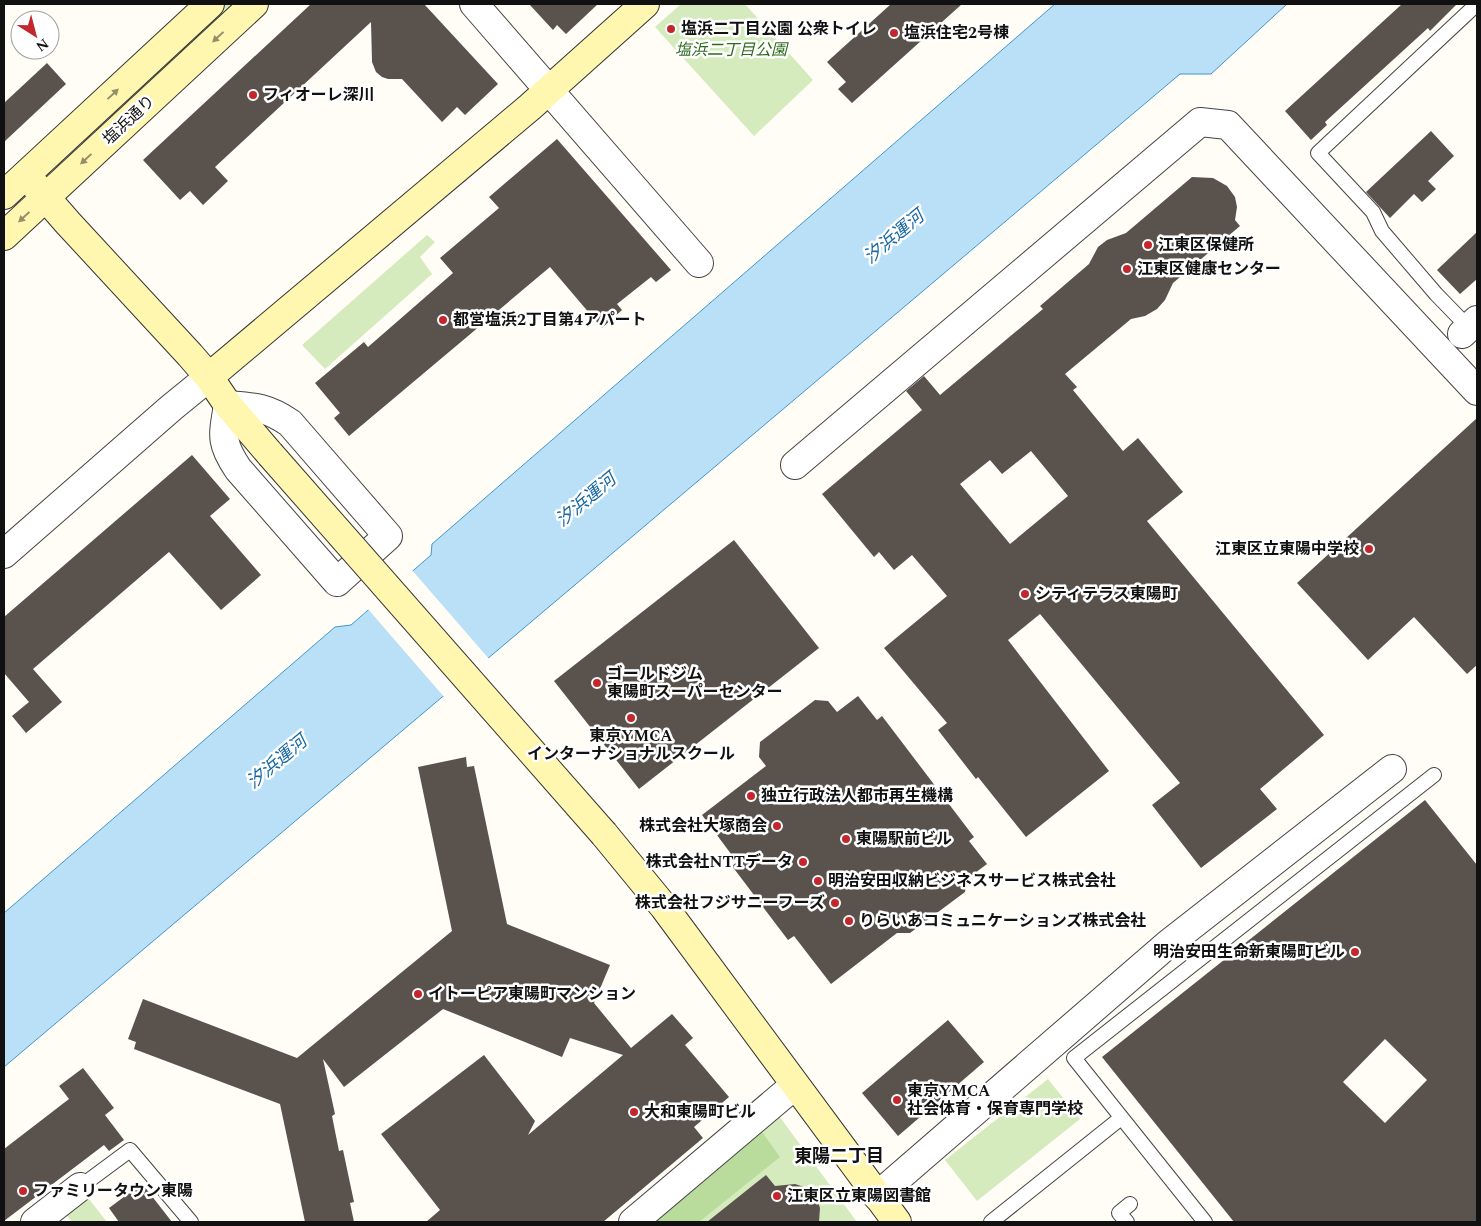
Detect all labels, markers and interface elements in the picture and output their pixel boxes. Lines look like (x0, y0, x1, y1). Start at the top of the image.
north arrow (10, 10, 60, 60)
place label: 塩浜二丁目公園 公衆トイレ (681, 17, 877, 41)
place label: 塩浜住宅2号棟 (904, 21, 1009, 45)
marker: 塩浜二丁目公園 公衆トイレ (665, 23, 677, 35)
marker: 塩浜住宅2号棟 (888, 27, 900, 39)
one-way arrow (213, 31, 225, 43)
text: N (32, 33, 53, 57)
park label: 塩浜二丁目公園 (675, 38, 789, 62)
place label: フィオーレ深川 (263, 83, 375, 107)
one-way arrow (106, 88, 118, 100)
street label: 塩浜通り (97, 89, 161, 151)
marker: フィオーレ深川 (247, 89, 259, 101)
one-way arrow (81, 153, 93, 165)
water label: 汐浜運河 (858, 202, 933, 270)
one-way arrow (18, 211, 31, 222)
place label: 江東区保健所 (1158, 233, 1254, 257)
marker: 江東区保健所 (1142, 239, 1154, 251)
place label: 江東区健康センター (1137, 257, 1281, 281)
marker: 江東区健康センター (1121, 263, 1133, 275)
place label: 都営塩浜2丁目第4アパート (453, 308, 647, 332)
marker: 都営塩浜2丁目第4アパート (437, 314, 449, 326)
water label: 汐浜運河 (550, 465, 625, 533)
place label: 江東区立東陽中学校 (1215, 537, 1359, 561)
marker: 江東区立東陽中学校 (1363, 543, 1375, 555)
place label: シティテラス東陽町 (1035, 582, 1178, 606)
marker: シティテラス東陽町 (1019, 588, 1031, 600)
place label: ゴールドジム 東陽町スーパーセンター (607, 662, 783, 704)
marker: ゴールドジム 東陽町スーパーセンター (591, 677, 603, 689)
marker: 東京YMCA インターナショナルスクール (625, 712, 637, 724)
place label: 東京YMCA インターナショナルスクール (527, 724, 735, 766)
water label: 汐浜運河 (241, 727, 316, 795)
place label: 独立行政法人都市再生機構 (761, 784, 953, 808)
marker: 独立行政法人都市再生機構 (745, 790, 757, 802)
place label: 株式会社大塚商会 (639, 814, 767, 838)
marker: 株式会社大塚商会 (771, 820, 783, 832)
place label: 東陽駅前ビル (856, 827, 952, 851)
marker: 東陽駅前ビル (840, 833, 852, 845)
place label: 株式会社NTTデータ (645, 850, 793, 874)
marker: 株式会社NTTデータ (797, 856, 809, 868)
place label: 明治安田収納ビジネスサービス株式会社 (828, 869, 1116, 893)
marker: 明治安田収納ビジネスサービス株式会社 (812, 875, 824, 887)
place label: 株式会社フジサニーフーズ (635, 891, 825, 915)
marker: 株式会社フジサニーフーズ (829, 897, 841, 909)
place label: りらいあコミュニケーションズ株式会社 (859, 909, 1146, 933)
marker: りらいあコミュニケーションズ株式会社 (843, 915, 855, 927)
place label: 明治安田生命新東陽町ビル (1153, 940, 1345, 964)
marker: 明治安田生命新東陽町ビル (1349, 946, 1361, 958)
place label: イトーピア東陽町マンション (428, 982, 636, 1006)
marker: イトーピア東陽町マンション (412, 988, 424, 1000)
place label: 東京YMCA 社会体育・保育専門学校 (907, 1079, 1083, 1121)
marker: 東京YMCA 社会体育・保育専門学校 (891, 1094, 903, 1106)
place label: 大和東陽町ビル (644, 1100, 756, 1124)
marker: 大和東陽町ビル (628, 1106, 640, 1118)
district label: 東陽二丁目 (794, 1143, 884, 1170)
place label: ファミリータウン東陽 (33, 1179, 193, 1203)
place label: 江東区立東陽図書館 (787, 1184, 931, 1208)
marker: ファミリータウン東陽 (17, 1185, 29, 1197)
marker: 江東区立東陽図書館 (771, 1190, 783, 1202)

